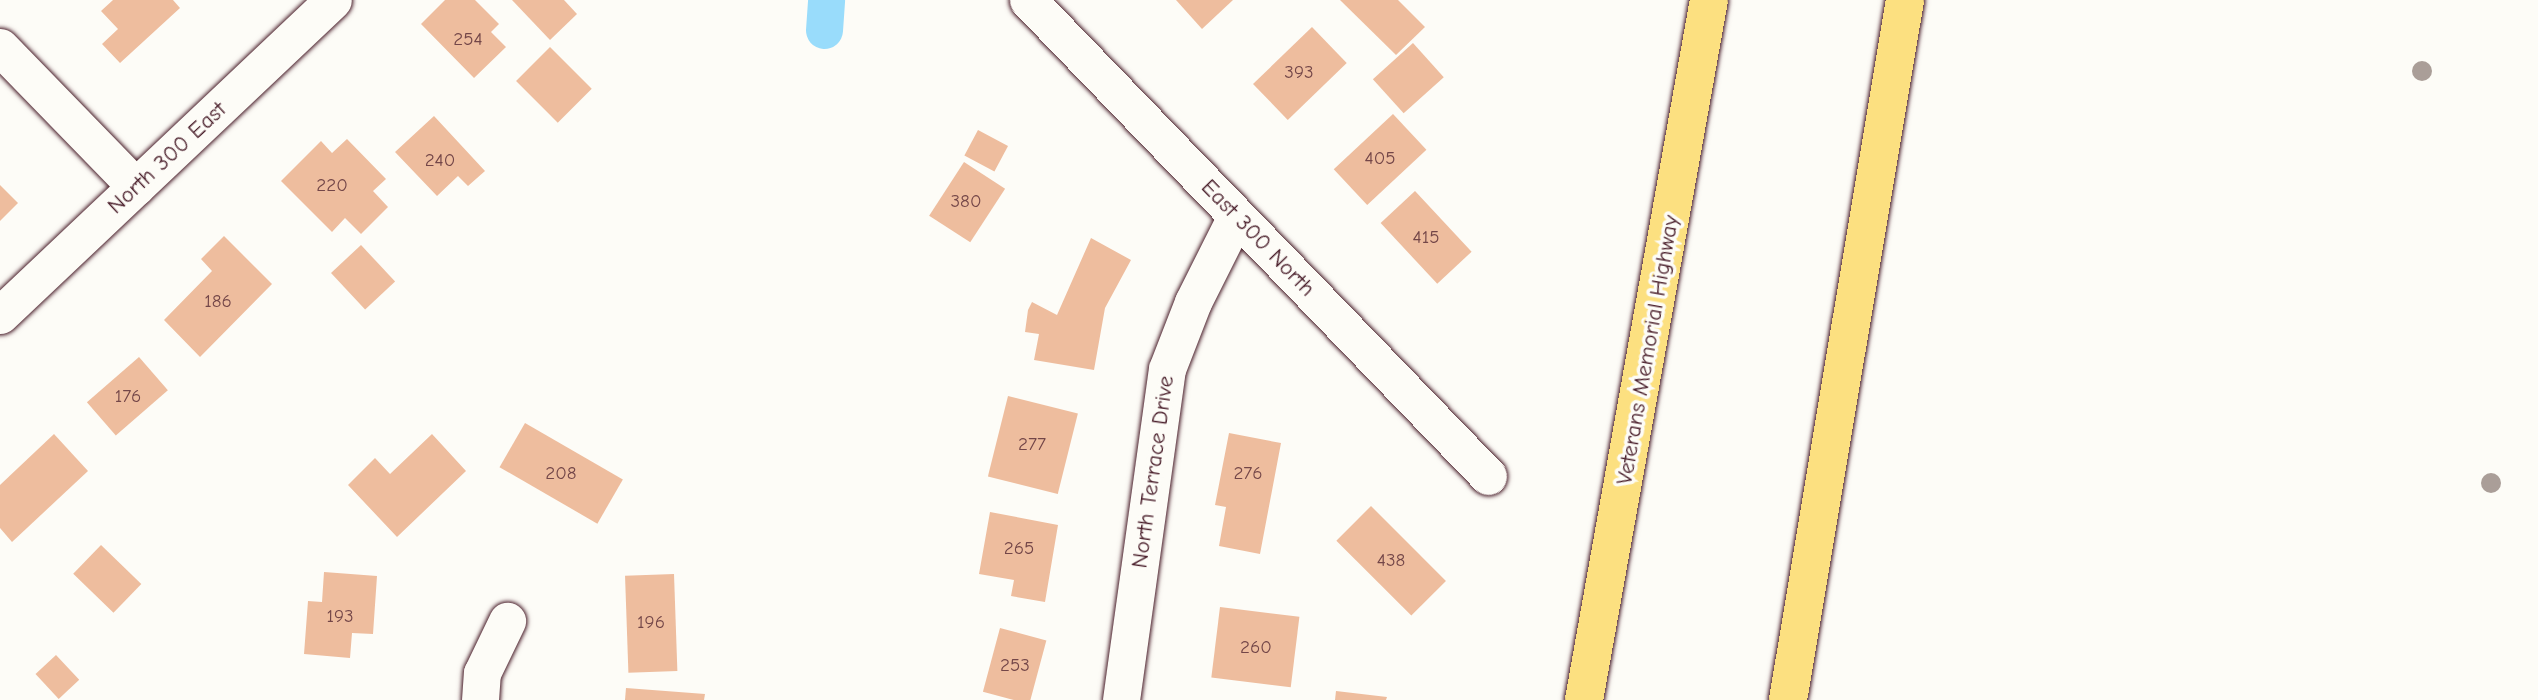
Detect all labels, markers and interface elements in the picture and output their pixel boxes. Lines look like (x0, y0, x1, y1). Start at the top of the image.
house number: 254 (453, 29, 483, 51)
house number: 393 (1284, 62, 1314, 84)
street label: North 300 East (102, 96, 232, 220)
house number: 405 (1364, 148, 1396, 170)
house number: 240 (425, 150, 455, 172)
street label: East 300 North (1195, 174, 1321, 302)
house number: 220 (316, 175, 348, 197)
house number: 380 (951, 191, 981, 213)
street label: Veterans Memorial Highway (1611, 213, 1685, 487)
house number: 415 (1412, 227, 1440, 249)
house number: 186 (204, 291, 232, 313)
street label: North Terrace Drive (1126, 374, 1180, 570)
house number: 176 (115, 386, 141, 408)
house number: 277 (1018, 434, 1046, 456)
house number: 208 (545, 463, 577, 485)
house number: 276 (1233, 463, 1263, 485)
house number: 265 (1004, 538, 1034, 560)
house number: 438 (1377, 550, 1405, 572)
house number: 193 (326, 606, 354, 628)
house number: 196 (637, 612, 665, 634)
house number: 260 (1240, 637, 1272, 659)
house number: 253 (1000, 655, 1030, 677)

